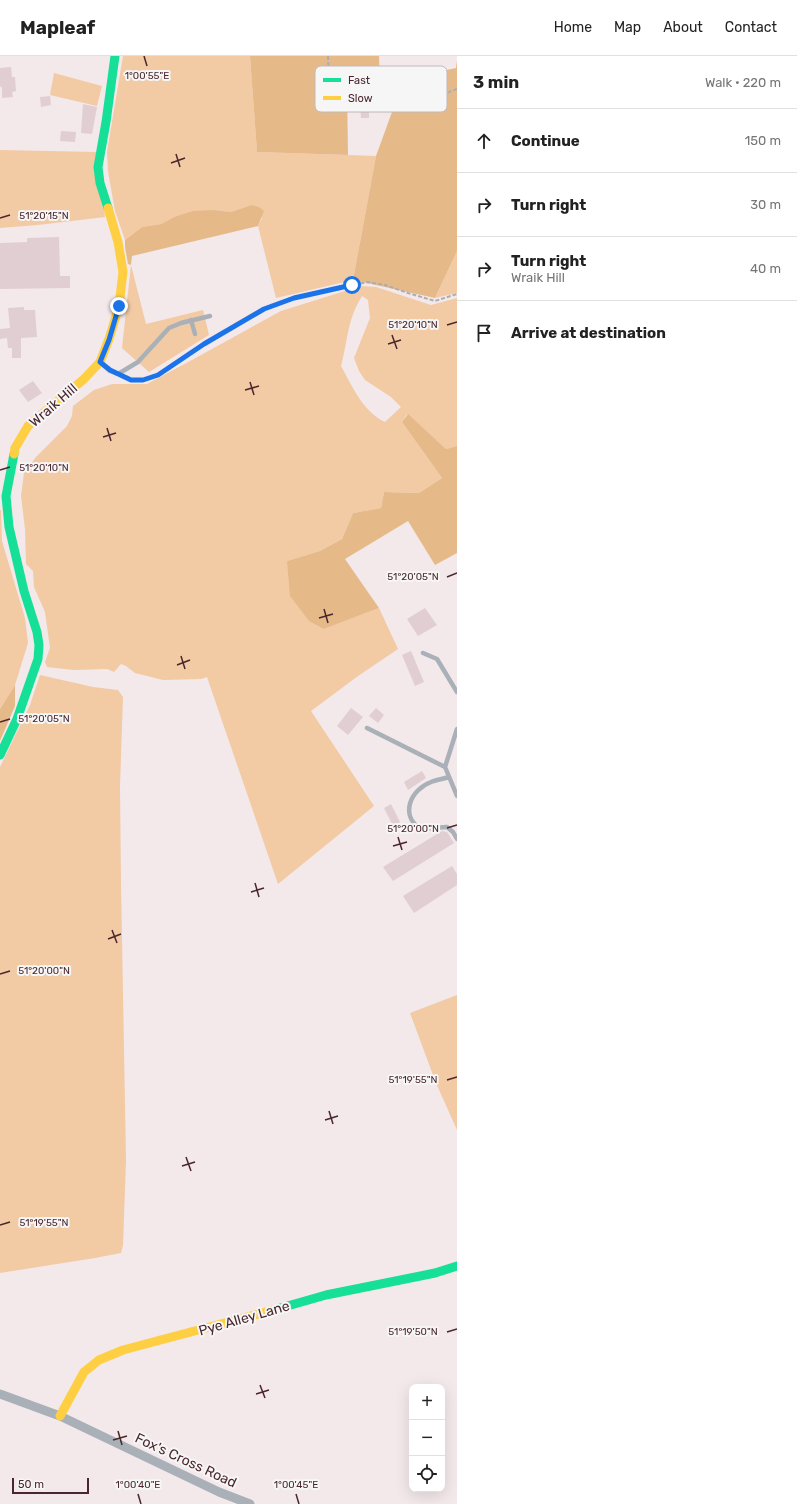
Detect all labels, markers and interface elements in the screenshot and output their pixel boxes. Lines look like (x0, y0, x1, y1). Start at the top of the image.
text: Mapleaf (20, 16, 95, 39)
text: Home (554, 19, 592, 36)
text: Map (614, 19, 641, 36)
text: About (663, 19, 703, 36)
text: Contact (725, 19, 777, 36)
legend (315, 66, 447, 112)
text: 1°00'55"E (125, 70, 169, 82)
text: 3 min (473, 72, 519, 92)
text: Fast (348, 74, 371, 87)
text: Walk · 220 m (705, 75, 781, 90)
text: Slow (348, 92, 373, 105)
icon: ahead (473, 130, 495, 152)
text: Continue (511, 132, 580, 150)
text: 150 m (745, 133, 781, 148)
icon: right (473, 194, 495, 216)
text: Turn right (511, 196, 586, 214)
text: 30 m (750, 197, 781, 212)
text: 51°20'15"N (19, 210, 69, 222)
text: Turn right (511, 252, 586, 270)
icon: right (473, 258, 495, 280)
text: 40 m (750, 261, 781, 276)
text: Wraik Hill (511, 270, 565, 285)
route start (343, 276, 361, 294)
route end (110, 297, 128, 315)
text: 51°20'10"N (388, 319, 438, 331)
icon: arrive (473, 322, 495, 344)
text: Arrive at destination (511, 324, 666, 342)
street label: Wraik Hill (26, 380, 81, 431)
text: 51°20'10"N (19, 462, 69, 474)
text: 51°20'05"N (387, 571, 439, 583)
text: 51°20'05"N (18, 713, 70, 725)
text: 51°20'00"N (387, 823, 439, 835)
text: 51°20'00"N (18, 965, 70, 977)
text: 51°19'55"N (389, 1074, 438, 1086)
text: 51°19'55"N (20, 1217, 69, 1229)
street label: Pye Alley Lane (197, 1297, 292, 1340)
text: 51°19'50"N (388, 1326, 438, 1338)
map controls (409, 1384, 445, 1492)
button: + (409, 1384, 445, 1420)
button: − (409, 1420, 445, 1456)
street label: Fox's Cross Road (132, 1429, 239, 1491)
button: locate (409, 1456, 445, 1492)
scale bar (12, 1476, 89, 1495)
text: 50 m (18, 1478, 44, 1491)
text: 1°00'40"E (116, 1479, 160, 1491)
text: 1°00'45"E (274, 1479, 318, 1491)

